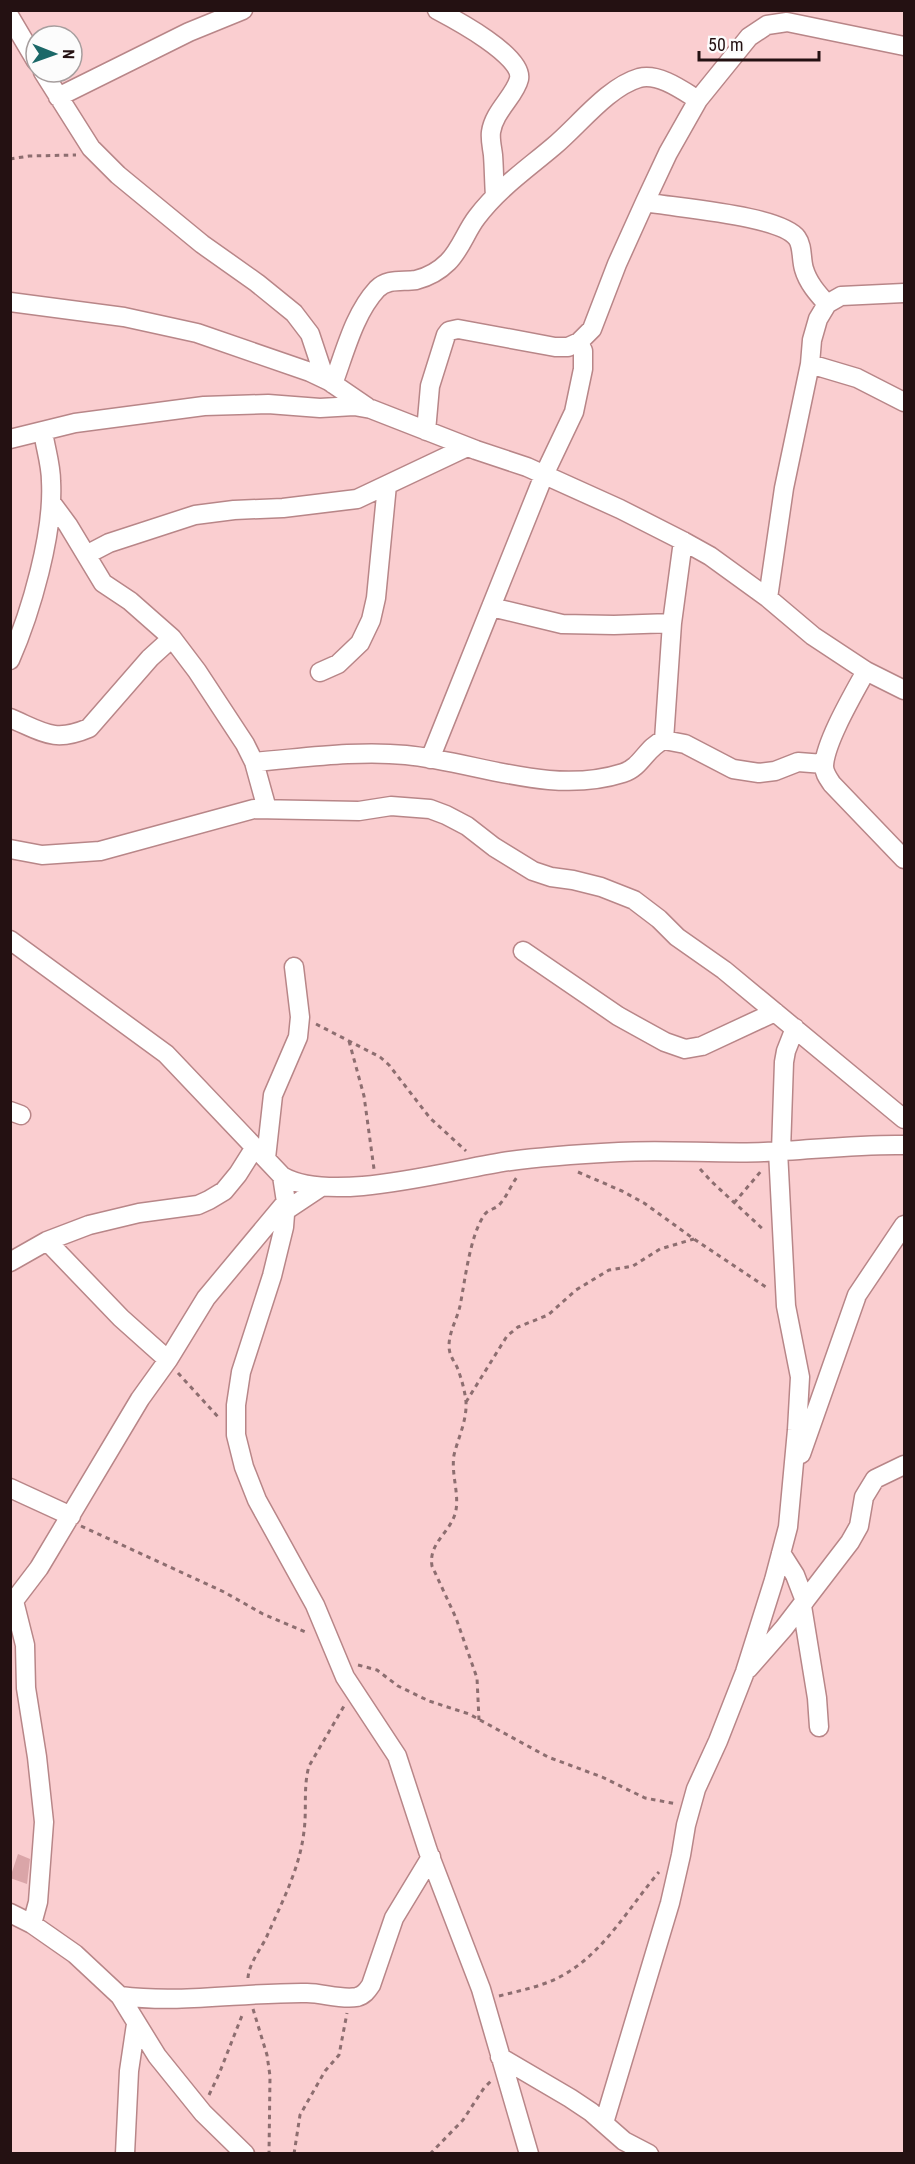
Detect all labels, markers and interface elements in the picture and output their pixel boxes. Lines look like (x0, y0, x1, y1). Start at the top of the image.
north arrow (24, 24, 84, 84)
scale bar (699, 24, 819, 62)
text: 50 m (708, 34, 743, 55)
text: N (59, 49, 78, 59)

